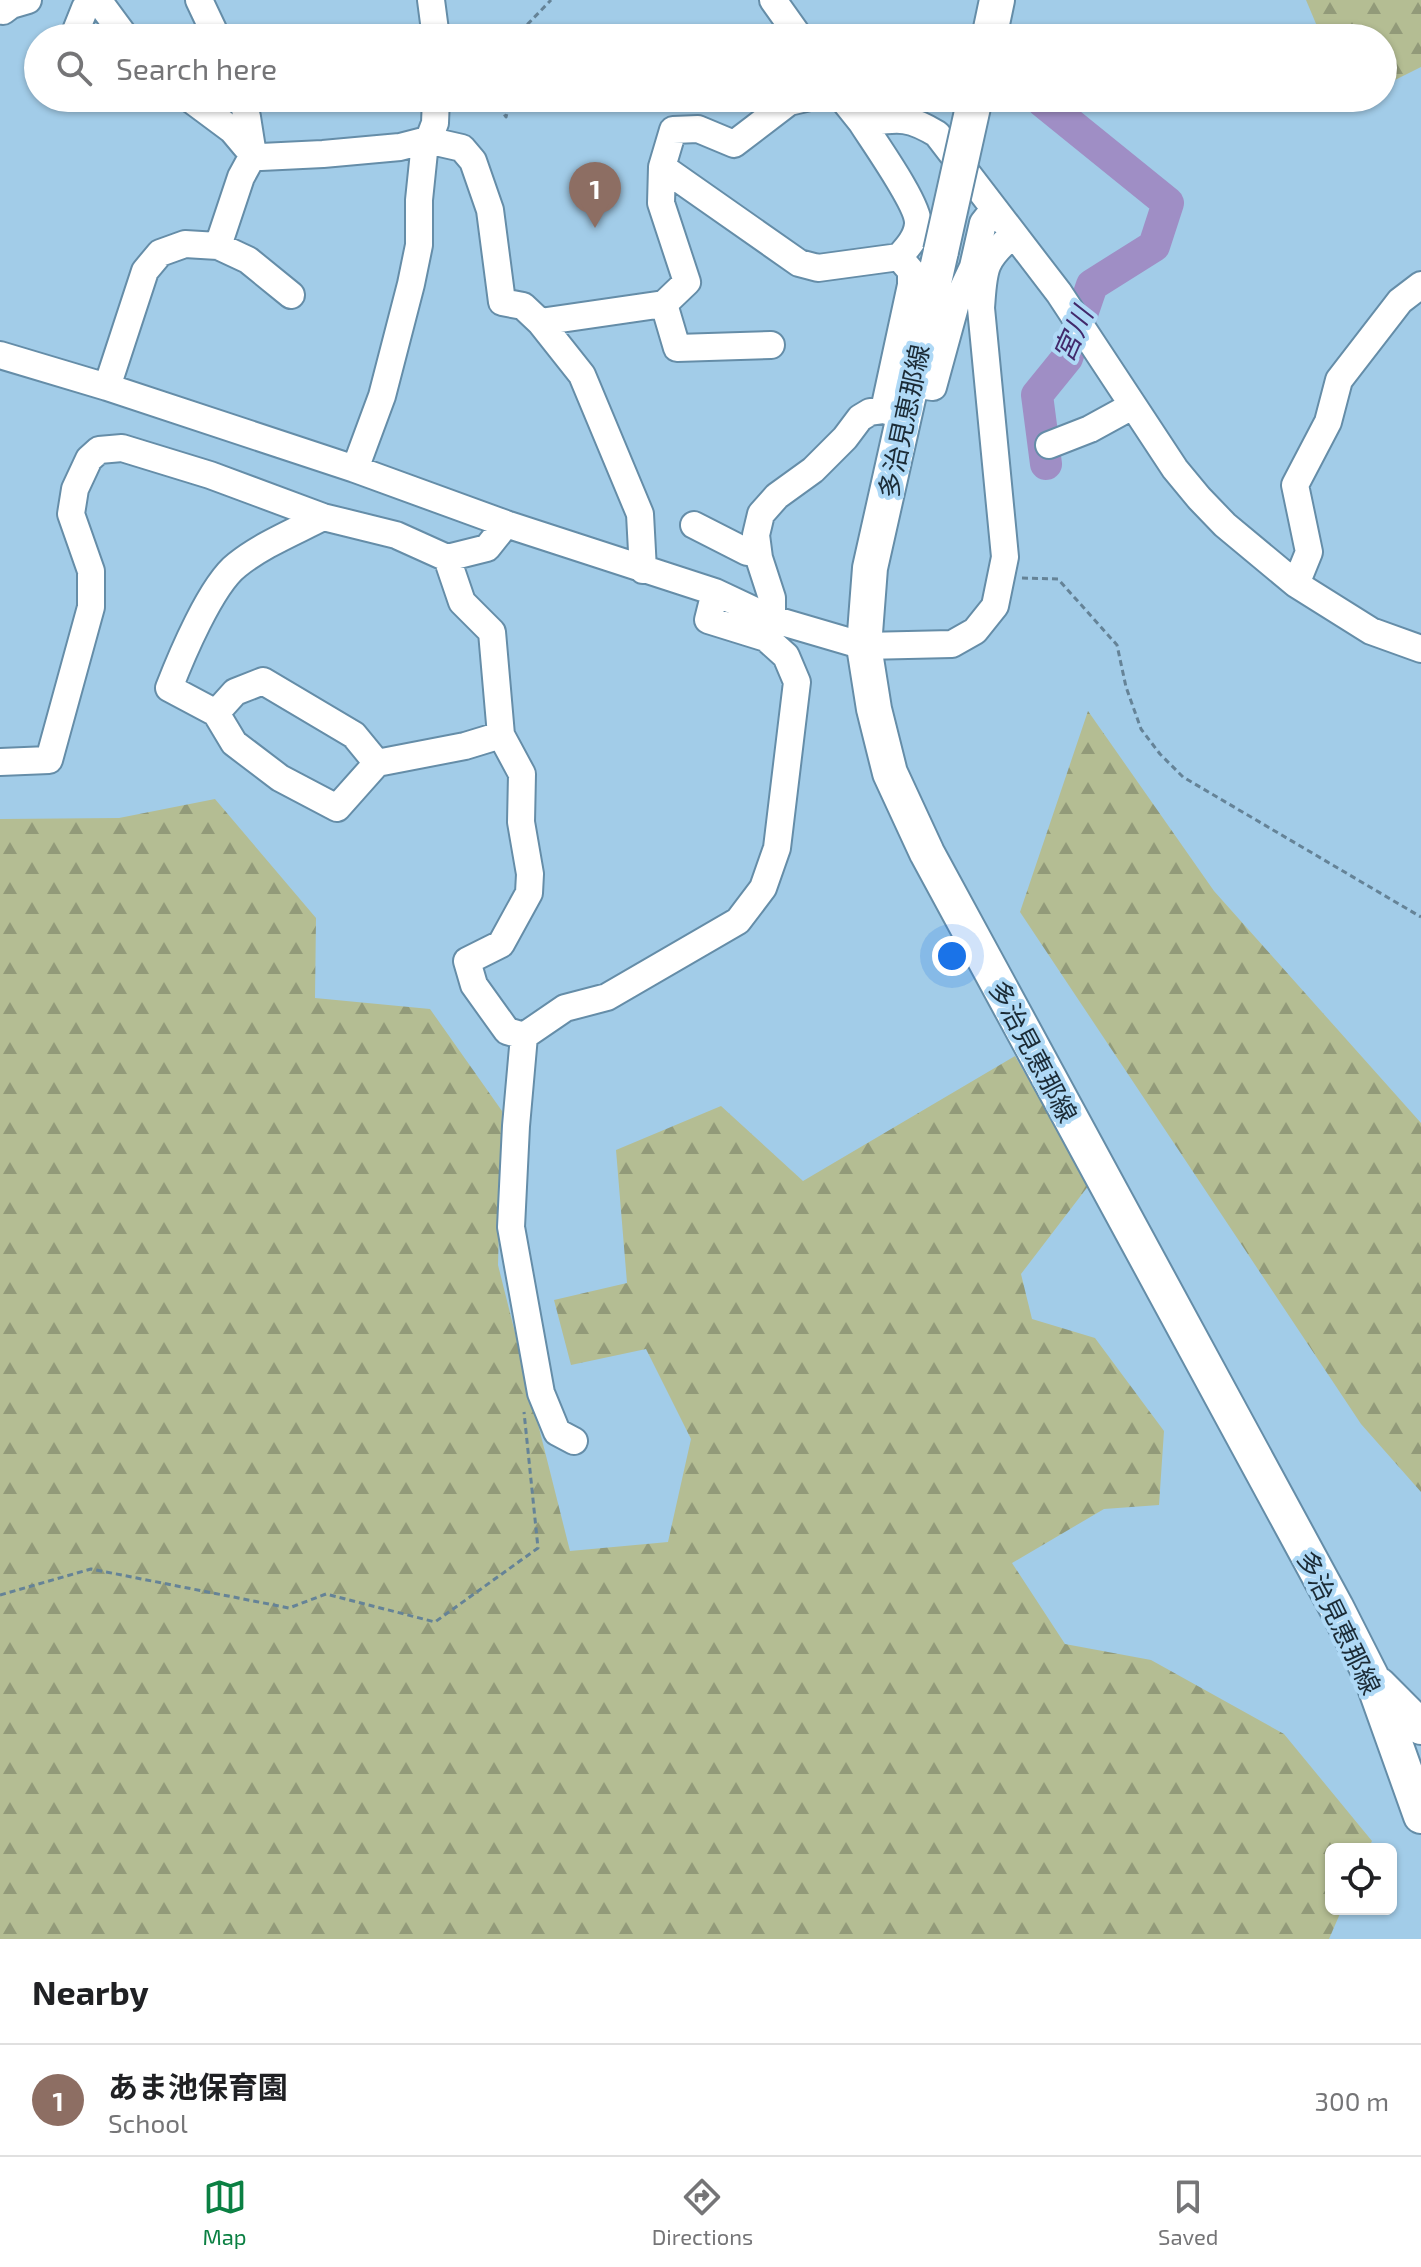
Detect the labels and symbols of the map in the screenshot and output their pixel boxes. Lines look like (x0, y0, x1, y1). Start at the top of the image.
pin: 1 (569, 162, 621, 228)
water label: 宮川 (1045, 299, 1100, 367)
street label: 多治見恵那線 (872, 341, 934, 501)
your location (932, 936, 972, 976)
street label: 多治見恵那線 (984, 975, 1084, 1127)
street label: 多治見恵那線 (1292, 1545, 1388, 1699)

